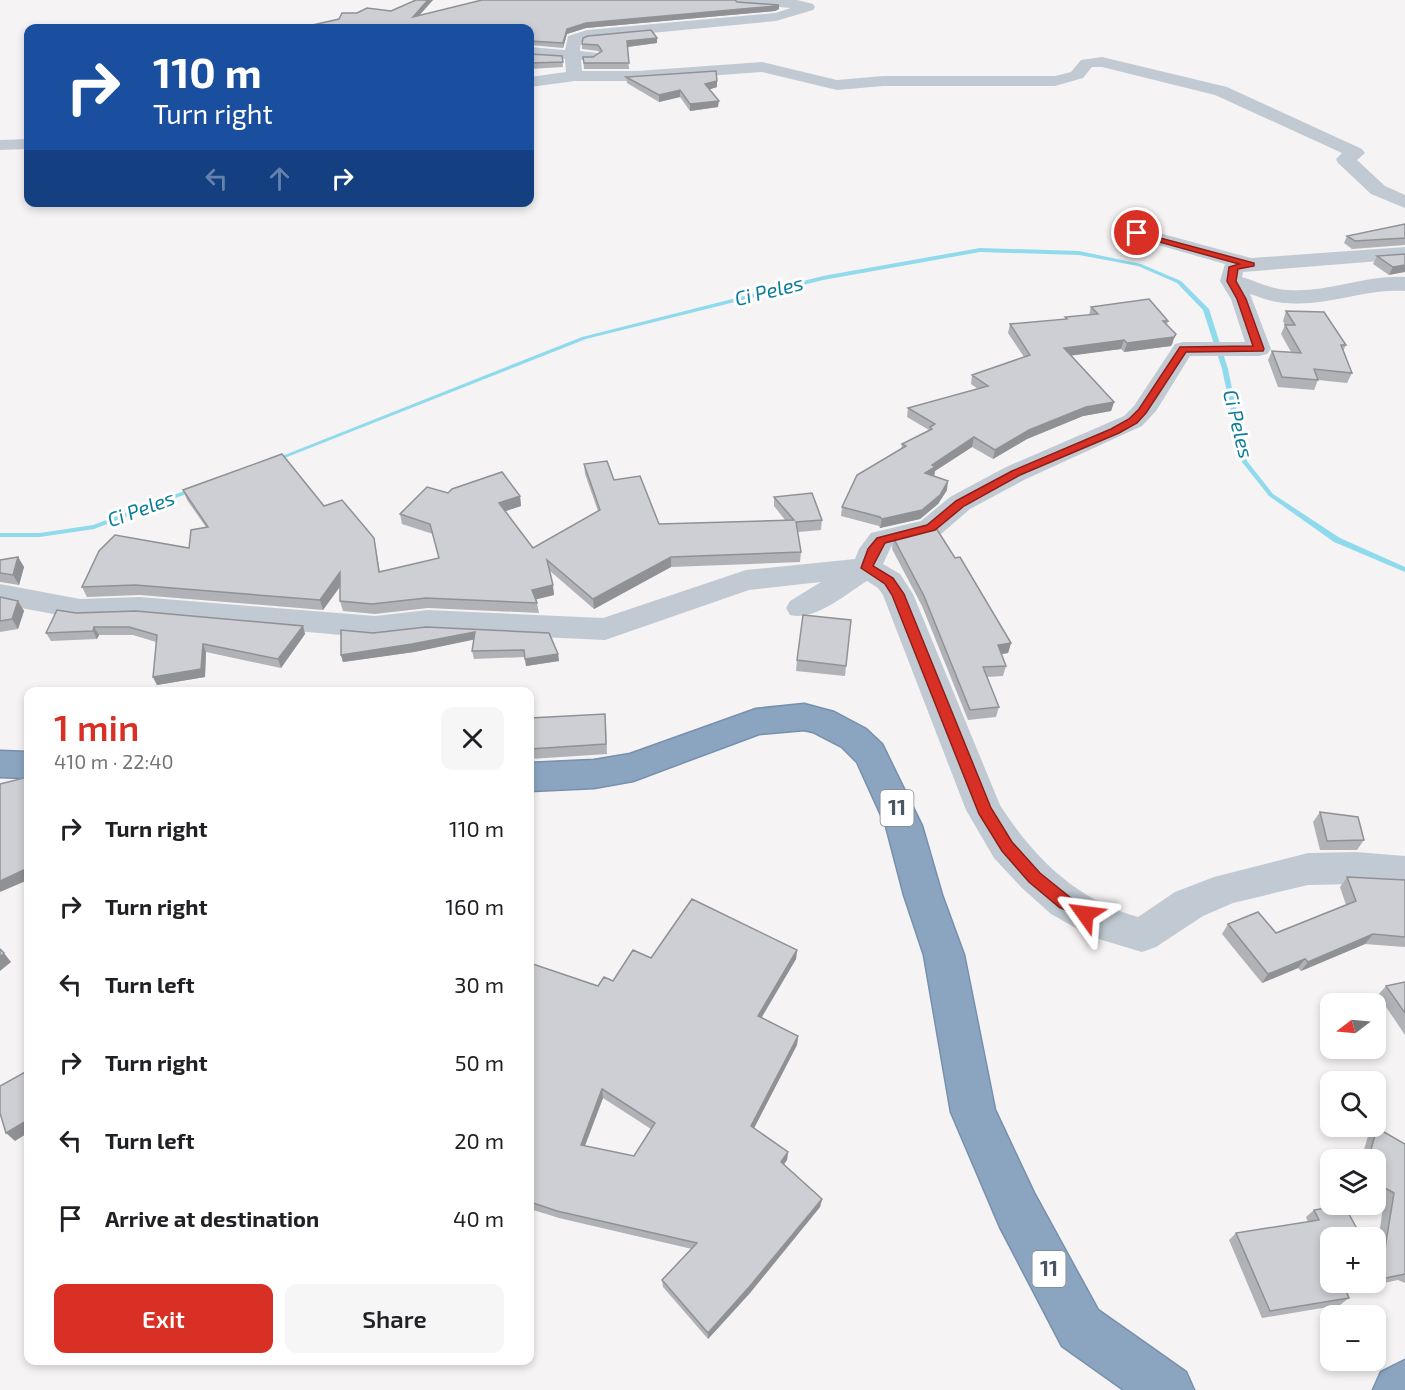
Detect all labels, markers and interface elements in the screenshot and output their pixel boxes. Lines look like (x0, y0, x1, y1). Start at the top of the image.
text: 110 m (153, 46, 262, 96)
icon: right (54, 48, 132, 126)
text: Turn right (153, 97, 273, 129)
icon: left (200, 162, 233, 195)
icon: ahead (263, 162, 296, 195)
icon: right (326, 162, 359, 195)
pin (1111, 207, 1162, 258)
icon: arrive (1120, 216, 1153, 249)
water label: Ci Peles (732, 270, 806, 310)
water label: Ci Peles (1219, 387, 1259, 461)
water label: Ci Peles (104, 485, 178, 531)
text: 1 min (54, 705, 139, 748)
button: close (441, 707, 504, 770)
text: 410 m · 22:40 (54, 749, 174, 773)
road number: 11 (880, 790, 914, 826)
icon: right (54, 812, 87, 845)
text: Turn right (105, 815, 207, 841)
text: 110 m (449, 815, 504, 841)
position arrow (1053, 882, 1117, 946)
icon: right (54, 890, 87, 923)
text: Turn right (105, 893, 207, 919)
text: 160 m (445, 893, 504, 919)
icon: left (54, 968, 87, 1001)
text: Turn left (105, 971, 194, 997)
text: 30 m (454, 971, 504, 997)
north arrow (1320, 993, 1386, 1059)
map controls (1320, 993, 1386, 1371)
icon: right (54, 1046, 87, 1079)
text: Turn right (105, 1049, 207, 1075)
text: 50 m (455, 1049, 504, 1075)
button: search (1320, 1071, 1386, 1137)
icon: left (54, 1124, 87, 1157)
text: Turn left (105, 1127, 194, 1153)
text: 20 m (454, 1127, 504, 1153)
button: layers (1320, 1149, 1386, 1215)
icon: arrive (54, 1202, 87, 1235)
text: Arrive at destination (105, 1205, 319, 1231)
text: 40 m (453, 1205, 504, 1231)
button: + (1320, 1227, 1386, 1293)
road number: 11 (1032, 1251, 1066, 1287)
button: Exit (54, 1284, 273, 1353)
button: Share (285, 1284, 504, 1353)
button: − (1320, 1305, 1386, 1371)

